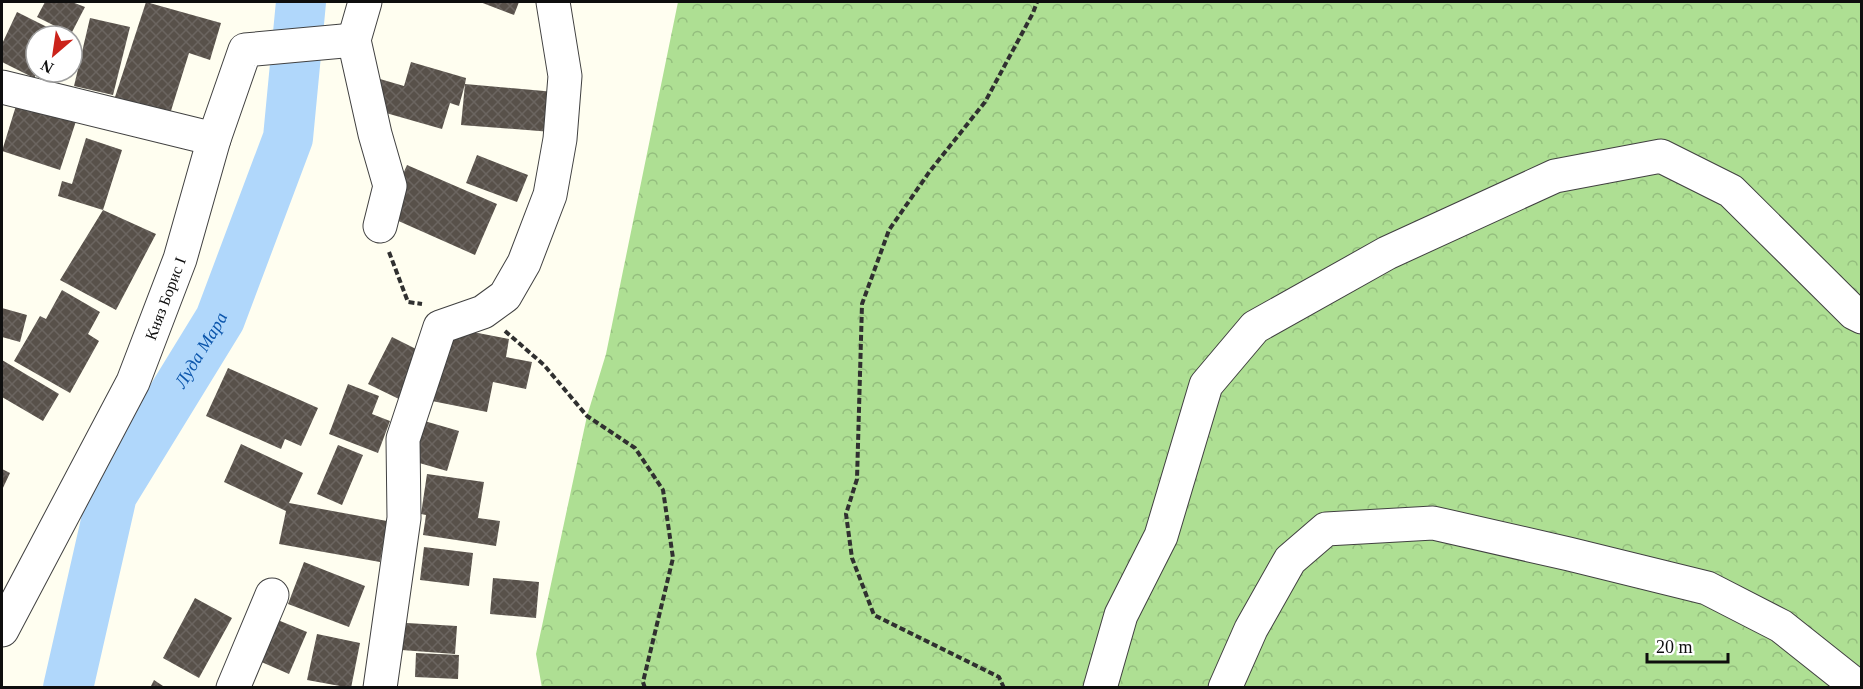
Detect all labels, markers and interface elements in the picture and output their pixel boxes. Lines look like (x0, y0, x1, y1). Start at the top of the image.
north arrow (24, 24, 84, 84)
text: N (37, 56, 56, 77)
street label: Княз Борис I (141, 255, 188, 342)
water label: Луда Мара (170, 310, 231, 392)
scale bar (1647, 626, 1728, 664)
text: 20 m (1656, 637, 1693, 657)

